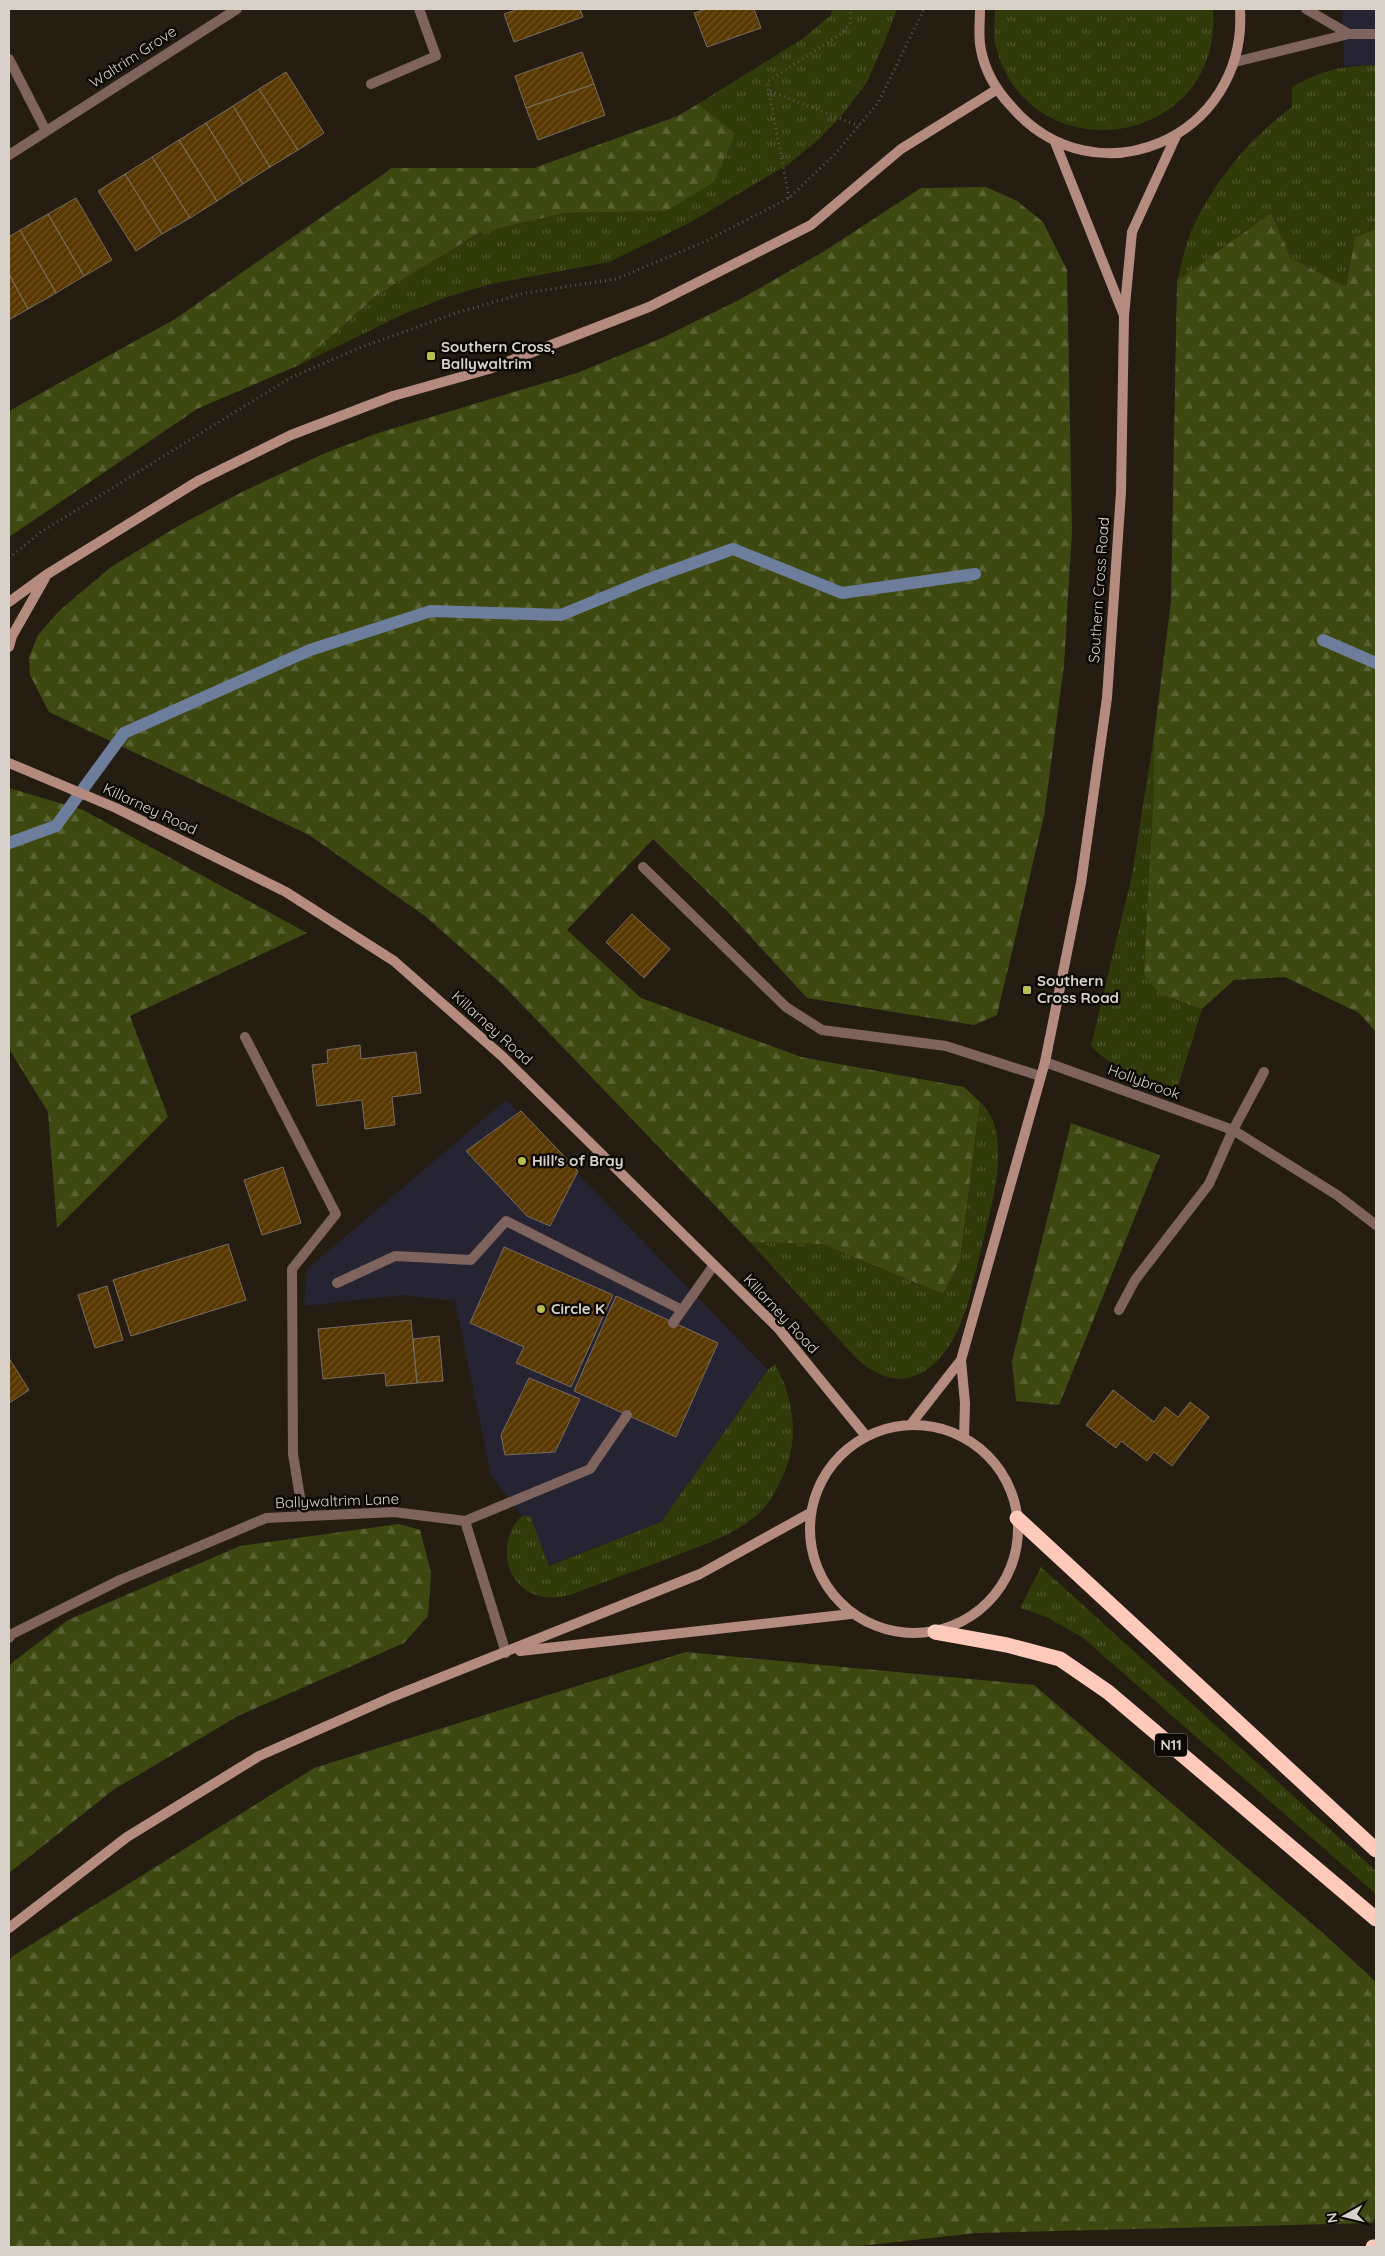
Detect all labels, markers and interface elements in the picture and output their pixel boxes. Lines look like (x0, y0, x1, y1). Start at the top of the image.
street label: Waltrim Grove (86, 21, 180, 92)
place label: Southern Cross, Ballywaltrim (441, 337, 555, 373)
marker: Southern Cross, Ballywaltrim (425, 350, 437, 362)
street label: Southern Cross Road (1084, 516, 1113, 664)
street label: Killarney Road (100, 778, 200, 839)
place label: Southern Cross Road (1037, 971, 1119, 1007)
marker: Southern Cross Road (1021, 984, 1033, 996)
street label: Killarney Road (448, 986, 537, 1069)
street label: Hollybrook (1105, 1060, 1183, 1103)
place label: Hill's of Bray (532, 1151, 624, 1170)
marker: Hill's of Bray (516, 1155, 528, 1167)
street label: Killarney Road (740, 1270, 823, 1357)
place label: Circle K (551, 1299, 605, 1318)
marker: Circle K (535, 1303, 547, 1315)
street label: Ballywaltrim Lane (275, 1489, 399, 1512)
road number: N11 (1155, 1734, 1187, 1756)
north arrow (1320, 2191, 1370, 2241)
text: N (1322, 2211, 1342, 2224)

